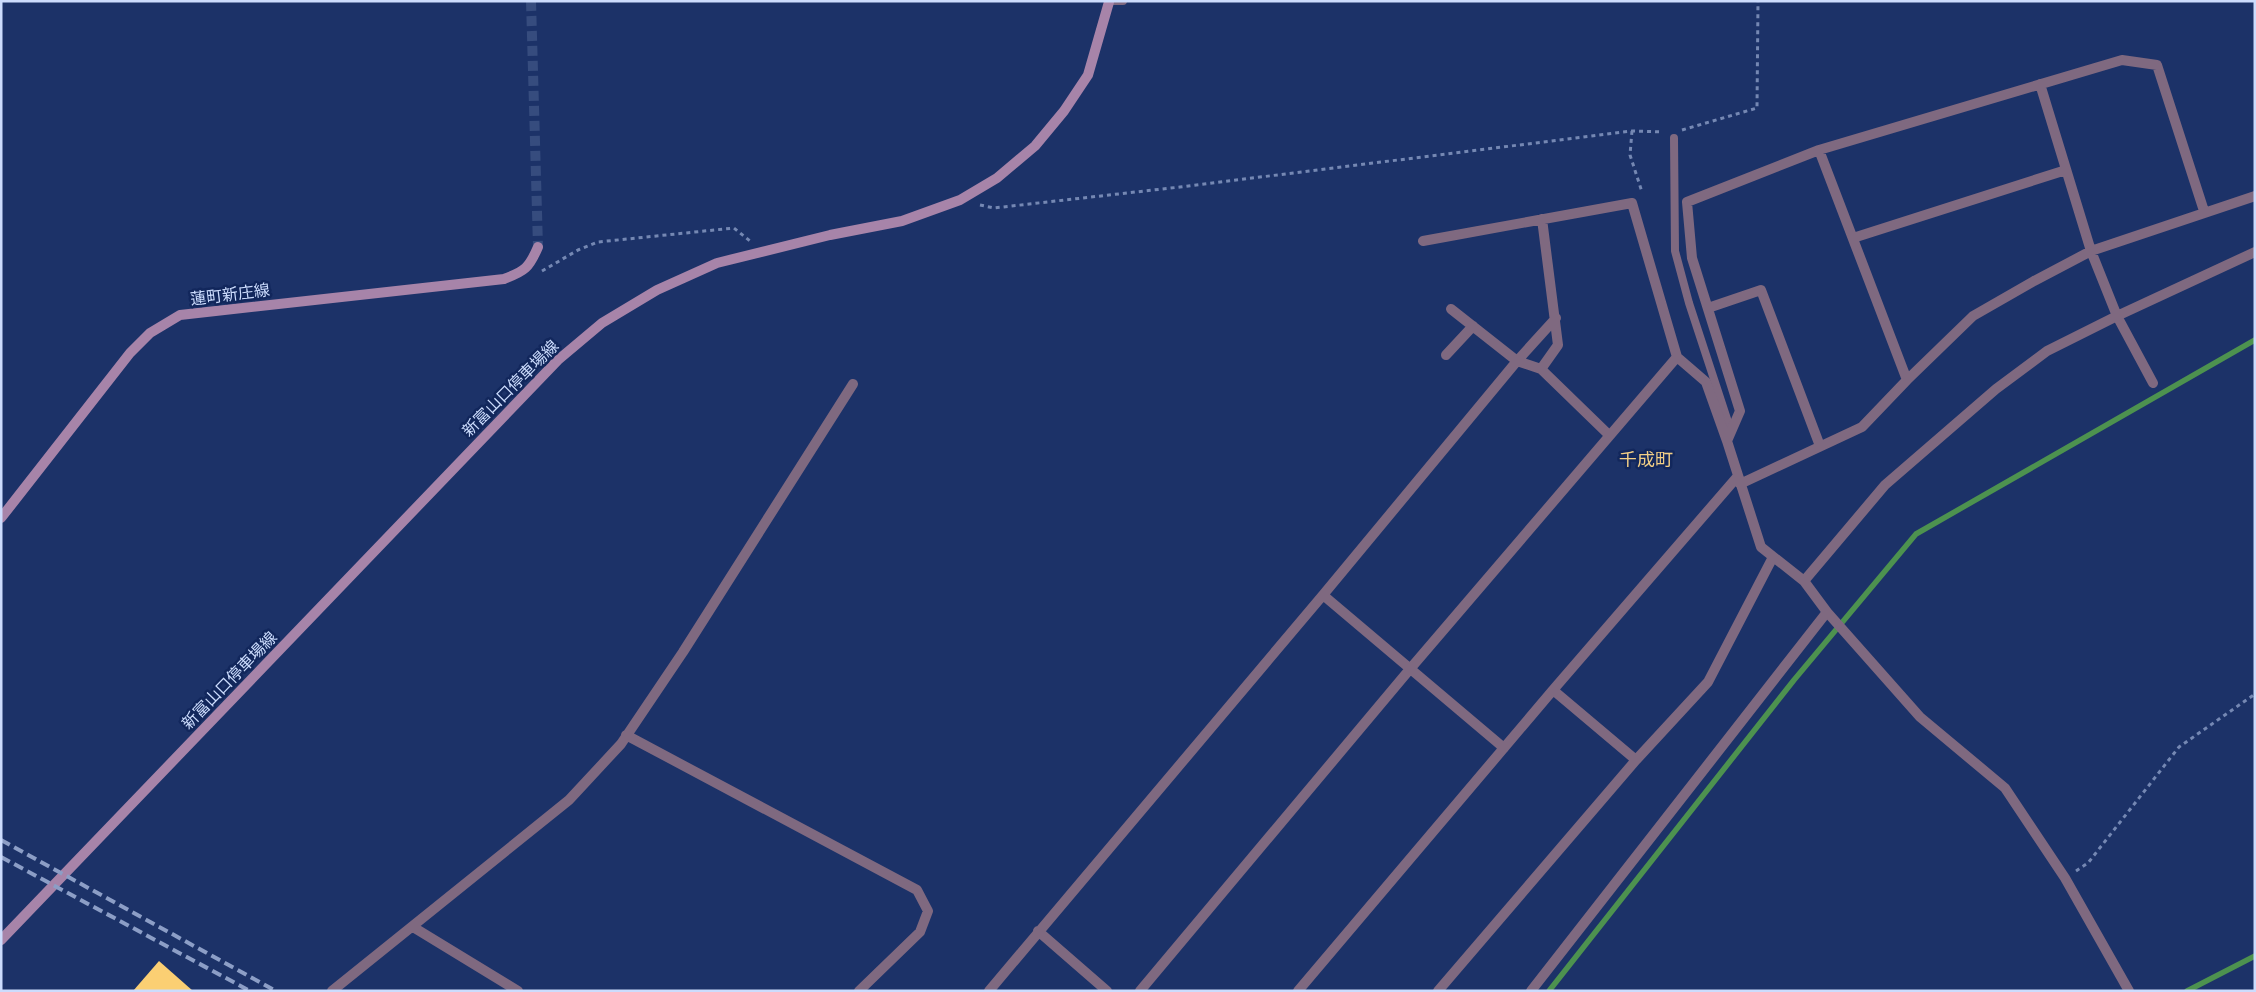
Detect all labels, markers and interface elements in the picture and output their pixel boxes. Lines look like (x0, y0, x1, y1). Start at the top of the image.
street label: 蓮町新庄線 (189, 281, 271, 308)
street label: 新富山口停車場線 (459, 337, 562, 440)
district label: 千成町 (1619, 450, 1673, 470)
street label: 新富山口停車場線 (179, 628, 280, 732)

